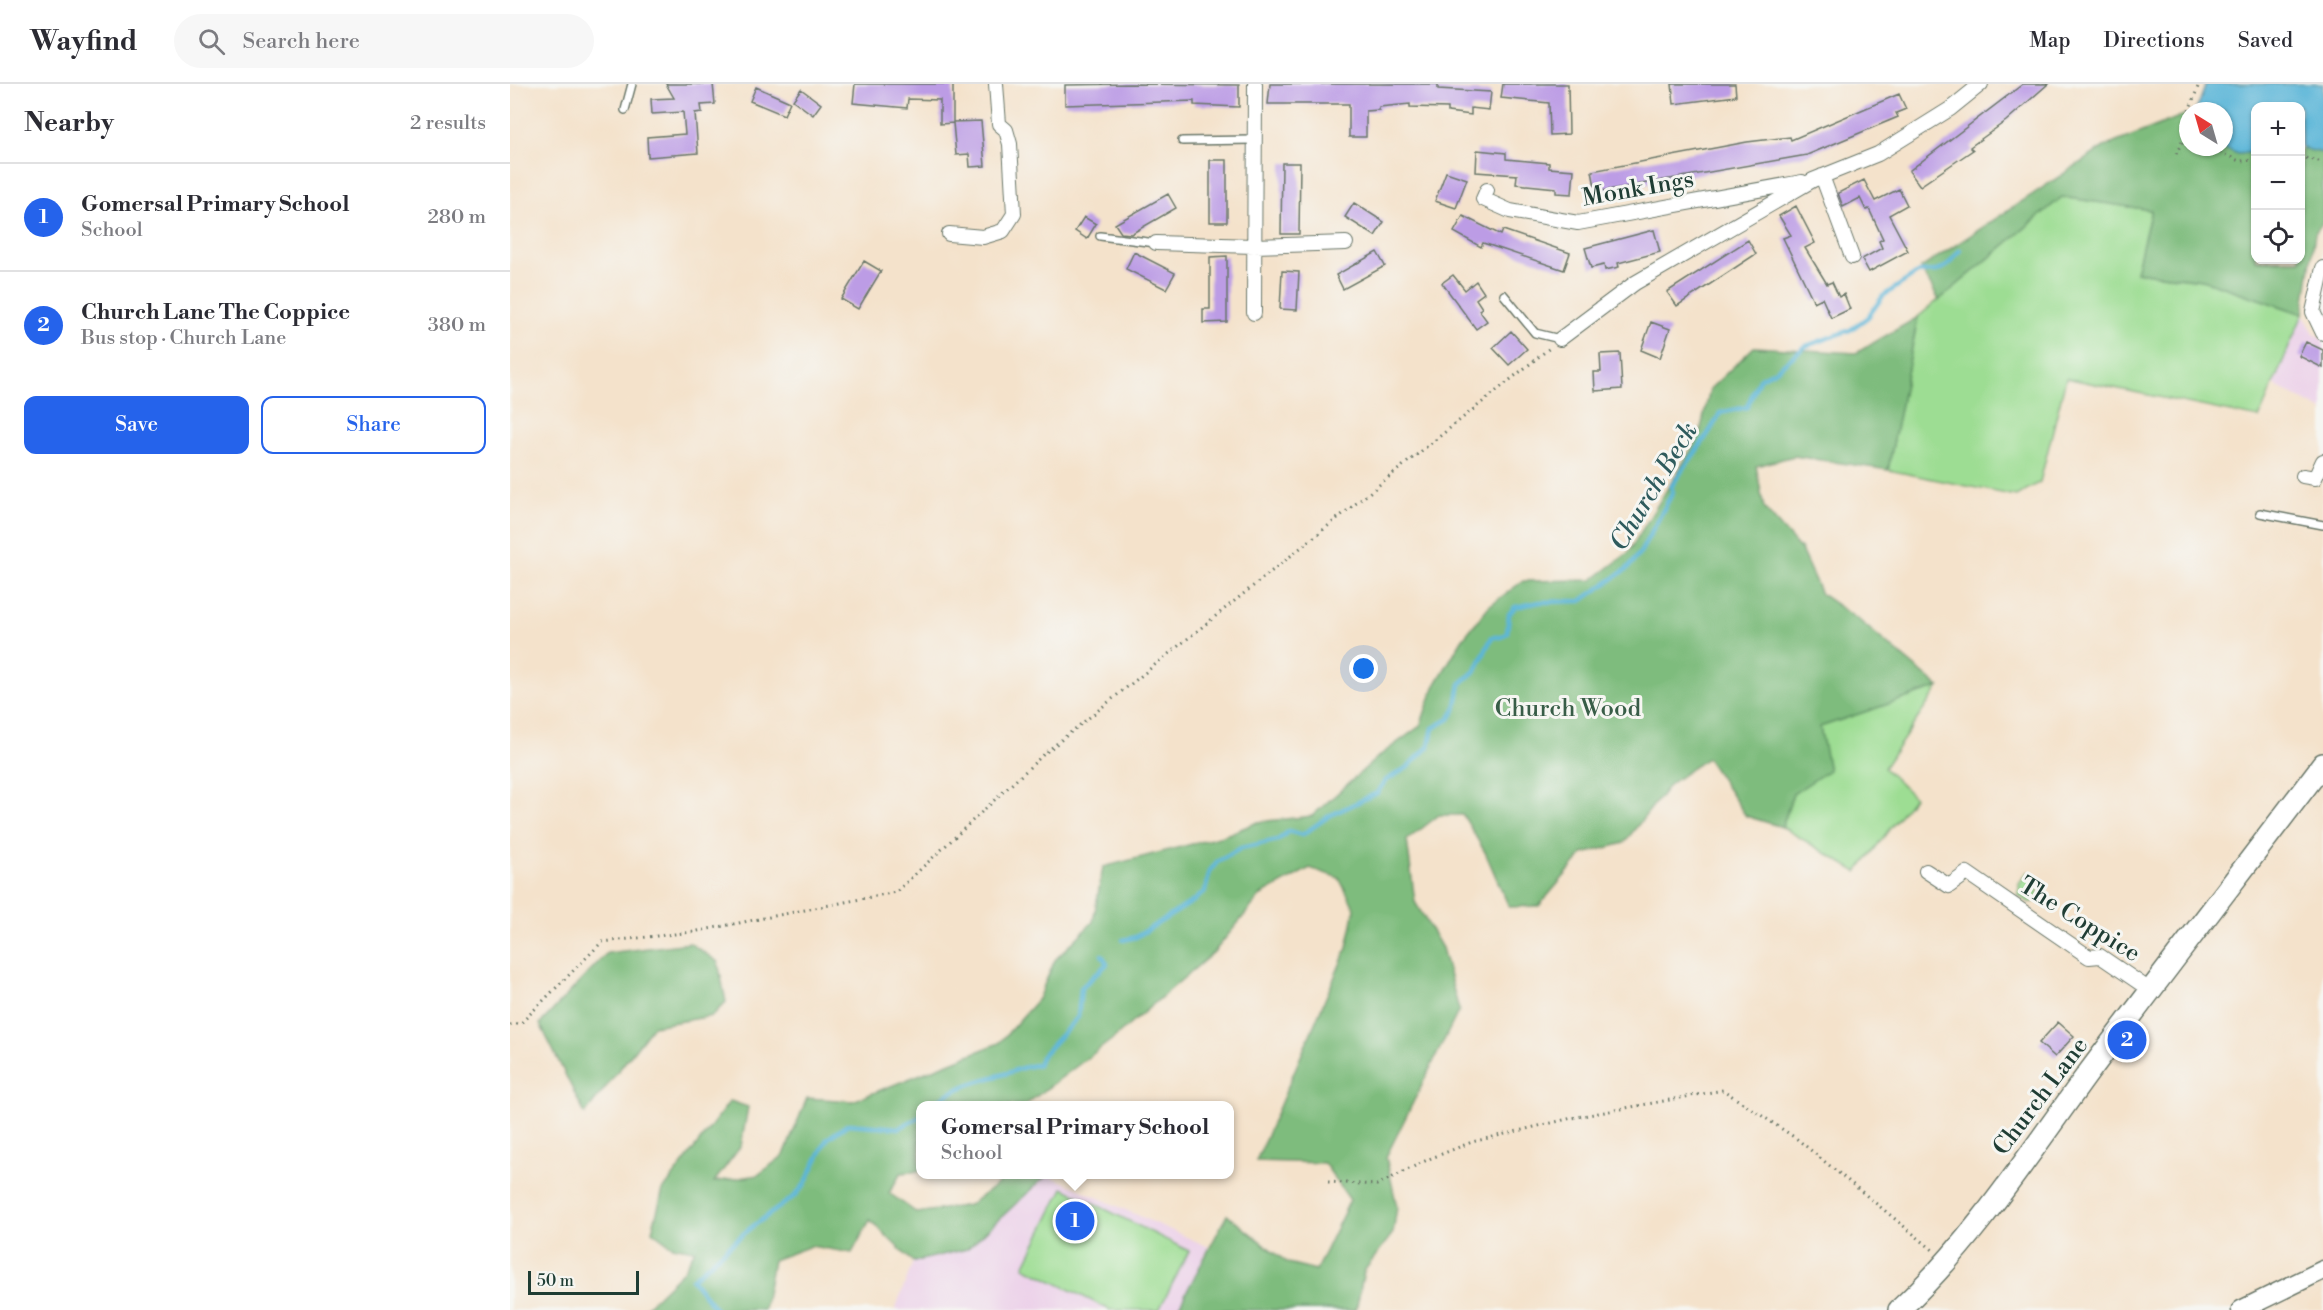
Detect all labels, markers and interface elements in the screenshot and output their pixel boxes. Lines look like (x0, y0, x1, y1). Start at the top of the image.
search box (174, 14, 594, 68)
text: Wayfind (30, 24, 138, 59)
icon: search (195, 25, 228, 58)
text: Search here (243, 28, 360, 55)
text: Map (2029, 28, 2071, 54)
text: Directions (2104, 28, 2205, 54)
text: Saved (2238, 28, 2293, 54)
north arrow (2179, 102, 2233, 156)
map controls (2251, 102, 2305, 264)
button: + (2251, 102, 2305, 156)
text: Nearby (24, 107, 114, 139)
text: 2 results (410, 111, 486, 136)
button: − (2251, 156, 2305, 210)
street label: Monk Ings (1580, 164, 1696, 214)
text: Gomersal Primary School (81, 191, 350, 218)
text: 1 (39, 205, 48, 230)
text: 280 m (427, 205, 486, 230)
button: locate (2251, 210, 2305, 264)
text: School (81, 218, 143, 243)
text: Church Lane The Coppice (81, 299, 350, 326)
text: 2 (37, 313, 50, 338)
text: 380 m (428, 313, 486, 338)
text: Bus stop · Church Lane (81, 326, 286, 351)
button: Save (24, 396, 249, 454)
button: Share (261, 396, 486, 454)
water label: Church Beck (1603, 416, 1705, 557)
your location (1349, 654, 1378, 683)
park label: Church Wood (1495, 694, 1642, 724)
street label: The Coppice (2013, 871, 2146, 969)
pin: 2 (2108, 1018, 2146, 1062)
street label: Church Lane (1987, 1032, 2095, 1162)
popup (916, 1101, 1234, 1179)
text: Gomersal Primary School (941, 1114, 1209, 1141)
text: School (941, 1141, 1002, 1166)
pin: 1 (1056, 1198, 1094, 1244)
scale bar (528, 1268, 639, 1296)
text: 50 m (537, 1271, 574, 1291)

